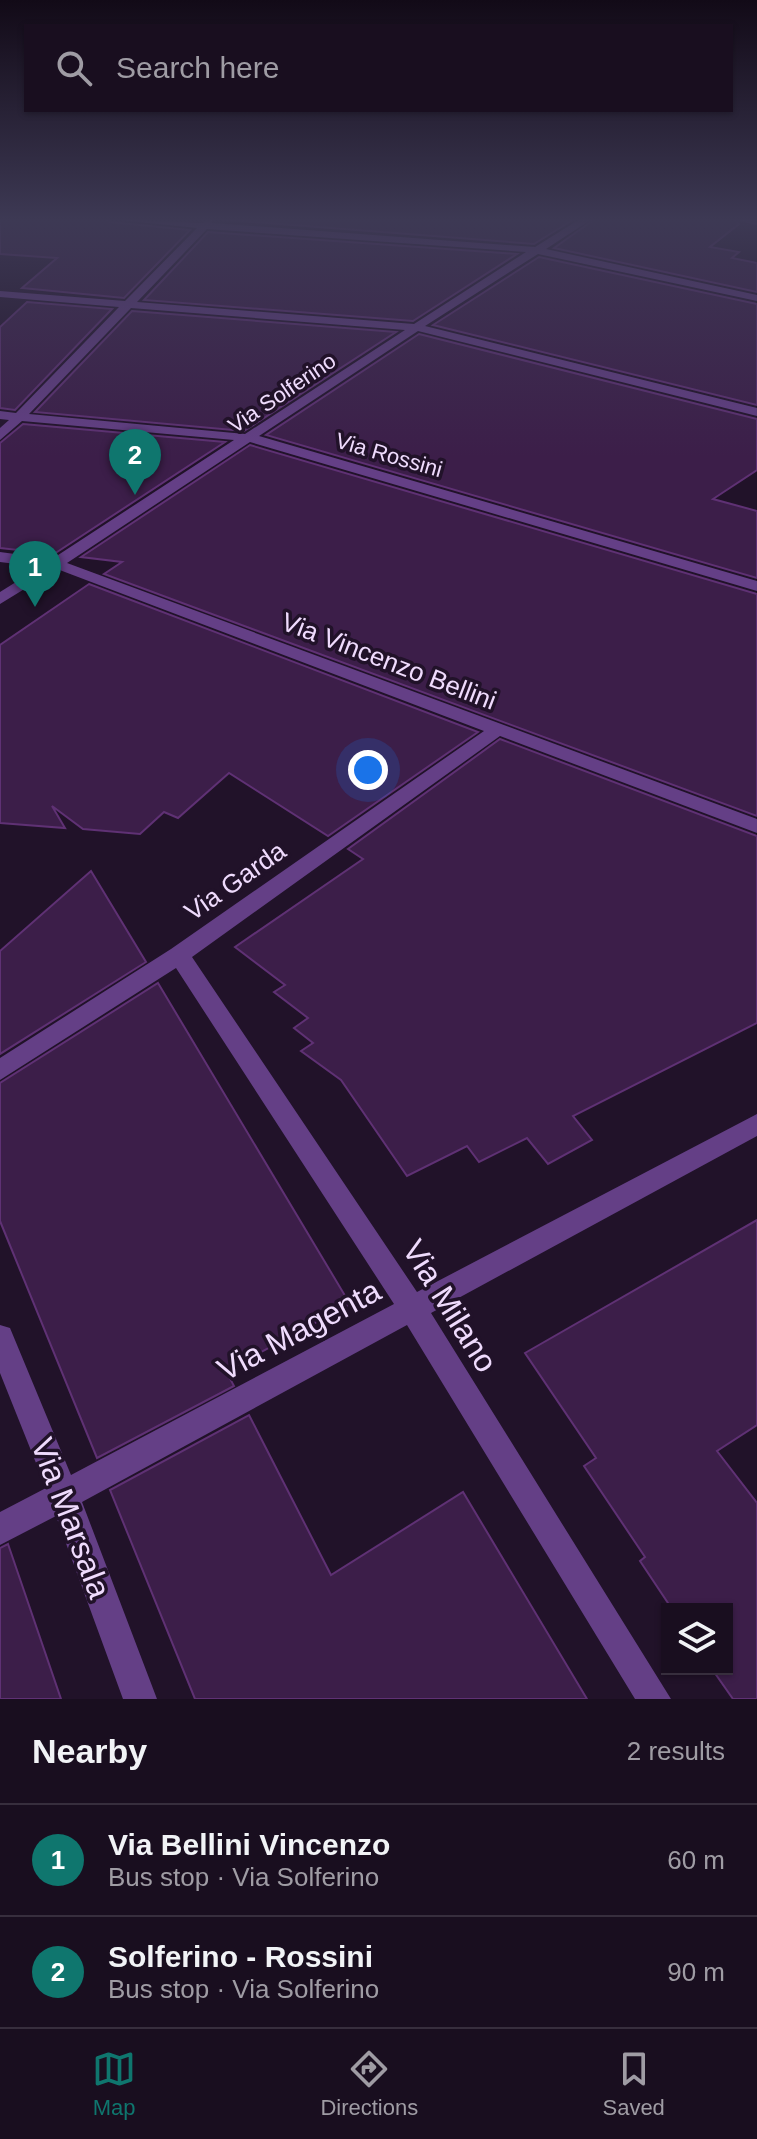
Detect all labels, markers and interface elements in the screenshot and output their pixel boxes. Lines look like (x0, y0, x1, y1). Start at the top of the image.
search box (24, 24, 733, 112)
icon: search (52, 46, 96, 90)
text: Search here (116, 51, 279, 84)
street label: Via Solferino (223, 348, 341, 438)
street label: Via Rossini (333, 428, 445, 482)
pin: 2 (109, 429, 161, 495)
pin: 1 (9, 541, 61, 607)
street label: Via Vincenzo Bellini (277, 606, 501, 716)
your location (348, 750, 388, 790)
street label: Via Garda (179, 835, 292, 927)
street label: Via Milano (395, 1233, 505, 1379)
street label: Via Magenta (211, 1272, 387, 1388)
street label: Via Marsala (24, 1433, 118, 1603)
map controls (661, 1603, 733, 1675)
button: layers (661, 1603, 733, 1675)
text: Nearby (32, 1732, 147, 1770)
text: 2 results (627, 1736, 725, 1766)
text: Via Bellini Vincenzo (108, 1828, 390, 1861)
text: 1 (51, 1845, 65, 1875)
text: 60 m (667, 1845, 725, 1875)
text: Bus stop · Via Solferino (108, 1862, 379, 1892)
text: Solferino - Rossini (108, 1940, 373, 1973)
text: 2 (51, 1957, 65, 1987)
text: 90 m (667, 1957, 725, 1987)
text: Bus stop · Via Solferino (108, 1974, 379, 2004)
tab: Map (92, 2047, 136, 2121)
tab: Directions (320, 2047, 418, 2121)
tab: Saved (602, 2047, 665, 2121)

